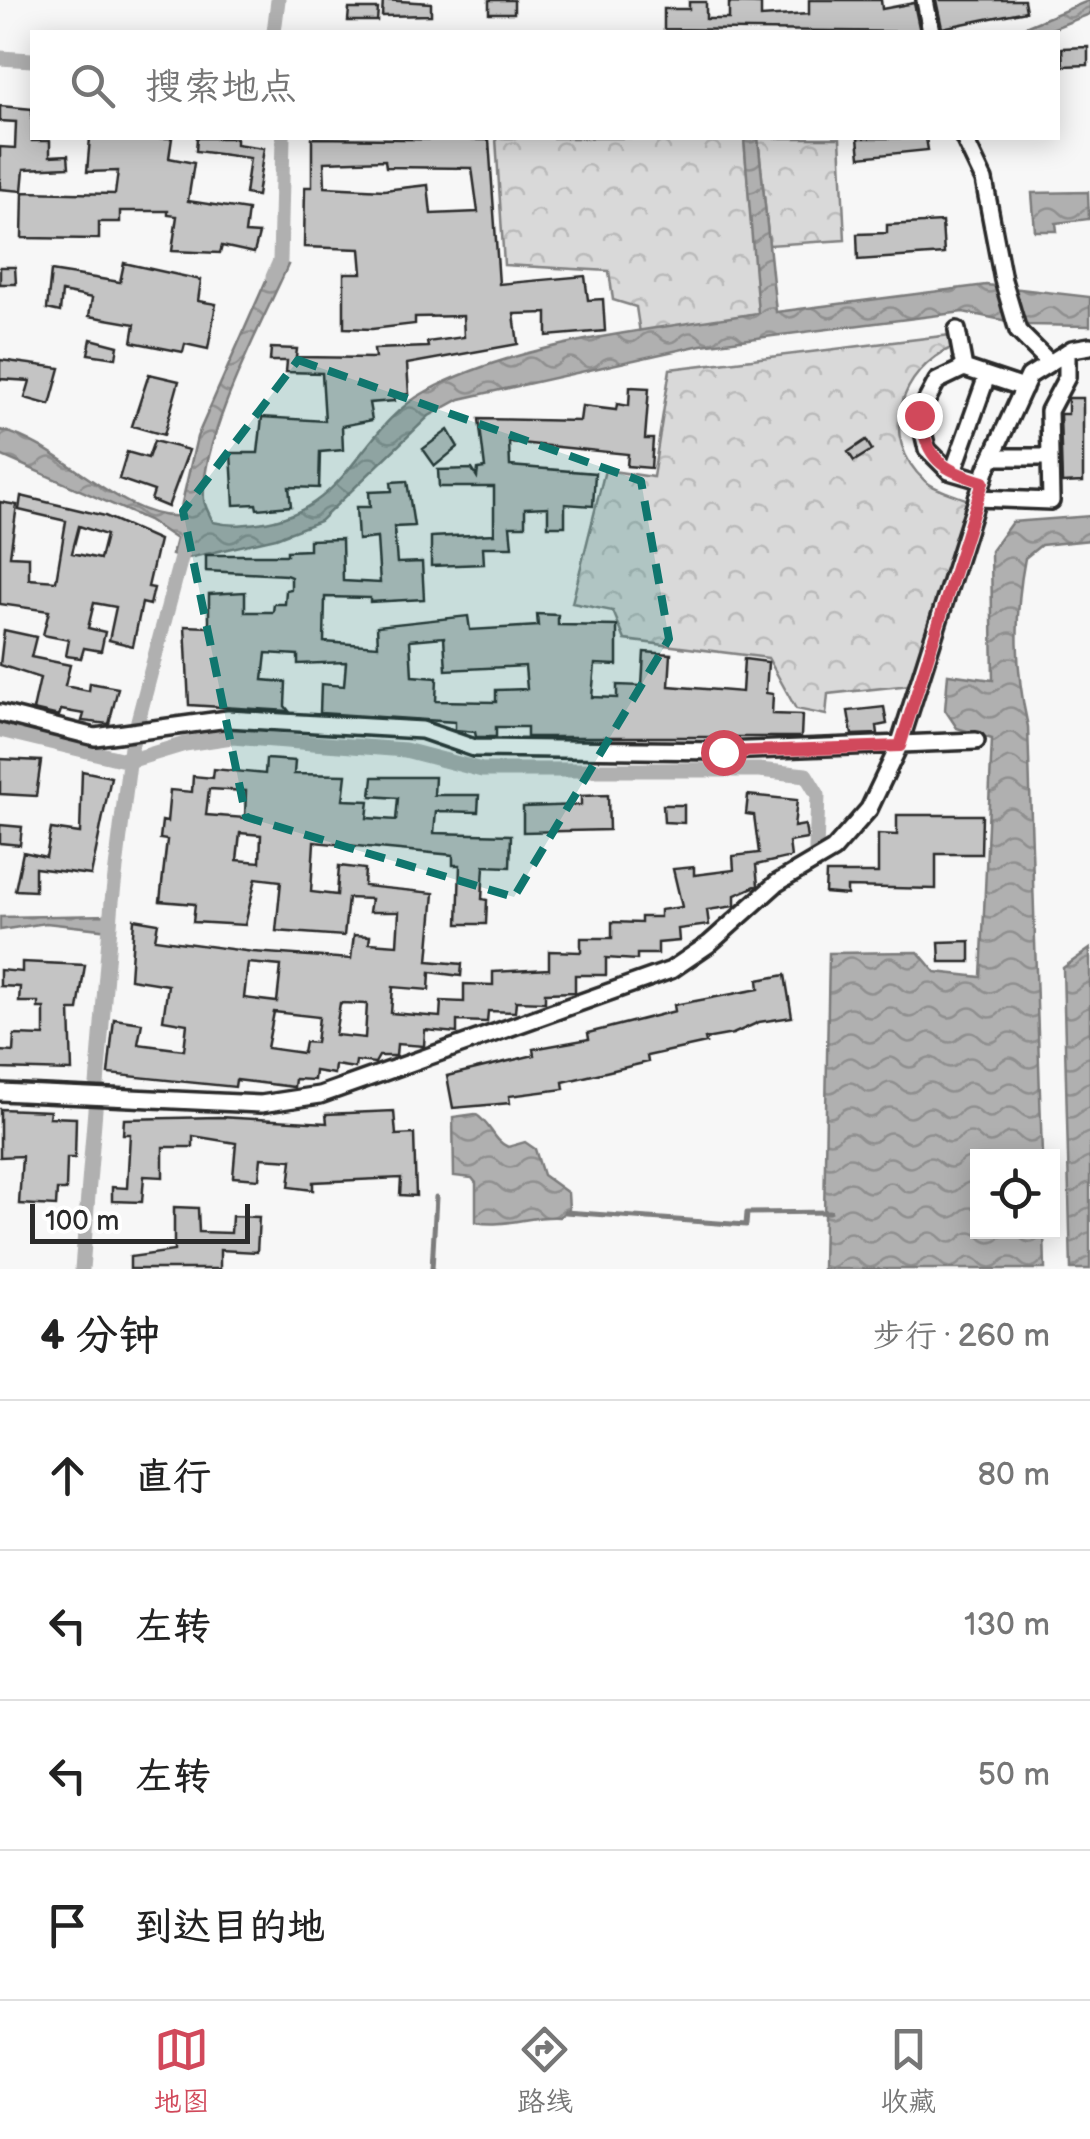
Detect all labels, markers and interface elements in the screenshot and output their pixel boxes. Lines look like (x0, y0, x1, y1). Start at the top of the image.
search box (30, 30, 1060, 140)
icon: search (65, 58, 120, 113)
text: 搜索地点 (145, 65, 297, 110)
route end (897, 393, 943, 439)
route start (701, 730, 747, 776)
map controls (970, 1149, 1060, 1239)
button: locate (970, 1149, 1060, 1239)
scale bar (30, 1199, 250, 1244)
text: 100 m (45, 1205, 119, 1238)
text: 4 分钟 (40, 1311, 160, 1362)
text: 步行 · 260 m (873, 1317, 1050, 1356)
icon: ahead (40, 1448, 95, 1503)
text: 直行 (135, 1455, 211, 1500)
text: 80 m (977, 1456, 1050, 1495)
icon: left (40, 1598, 95, 1653)
text: 左转 (135, 1605, 211, 1650)
text: 130 m (964, 1606, 1050, 1645)
icon: left (40, 1748, 95, 1803)
text: 左转 (135, 1755, 211, 1800)
text: 50 m (978, 1756, 1050, 1795)
icon: arrive (40, 1898, 95, 1953)
text: 到达目的地 (135, 1905, 325, 1950)
tab: 地图 (154, 2022, 210, 2119)
tab: 路线 (517, 2022, 573, 2119)
tab: 收藏 (880, 2022, 936, 2119)

